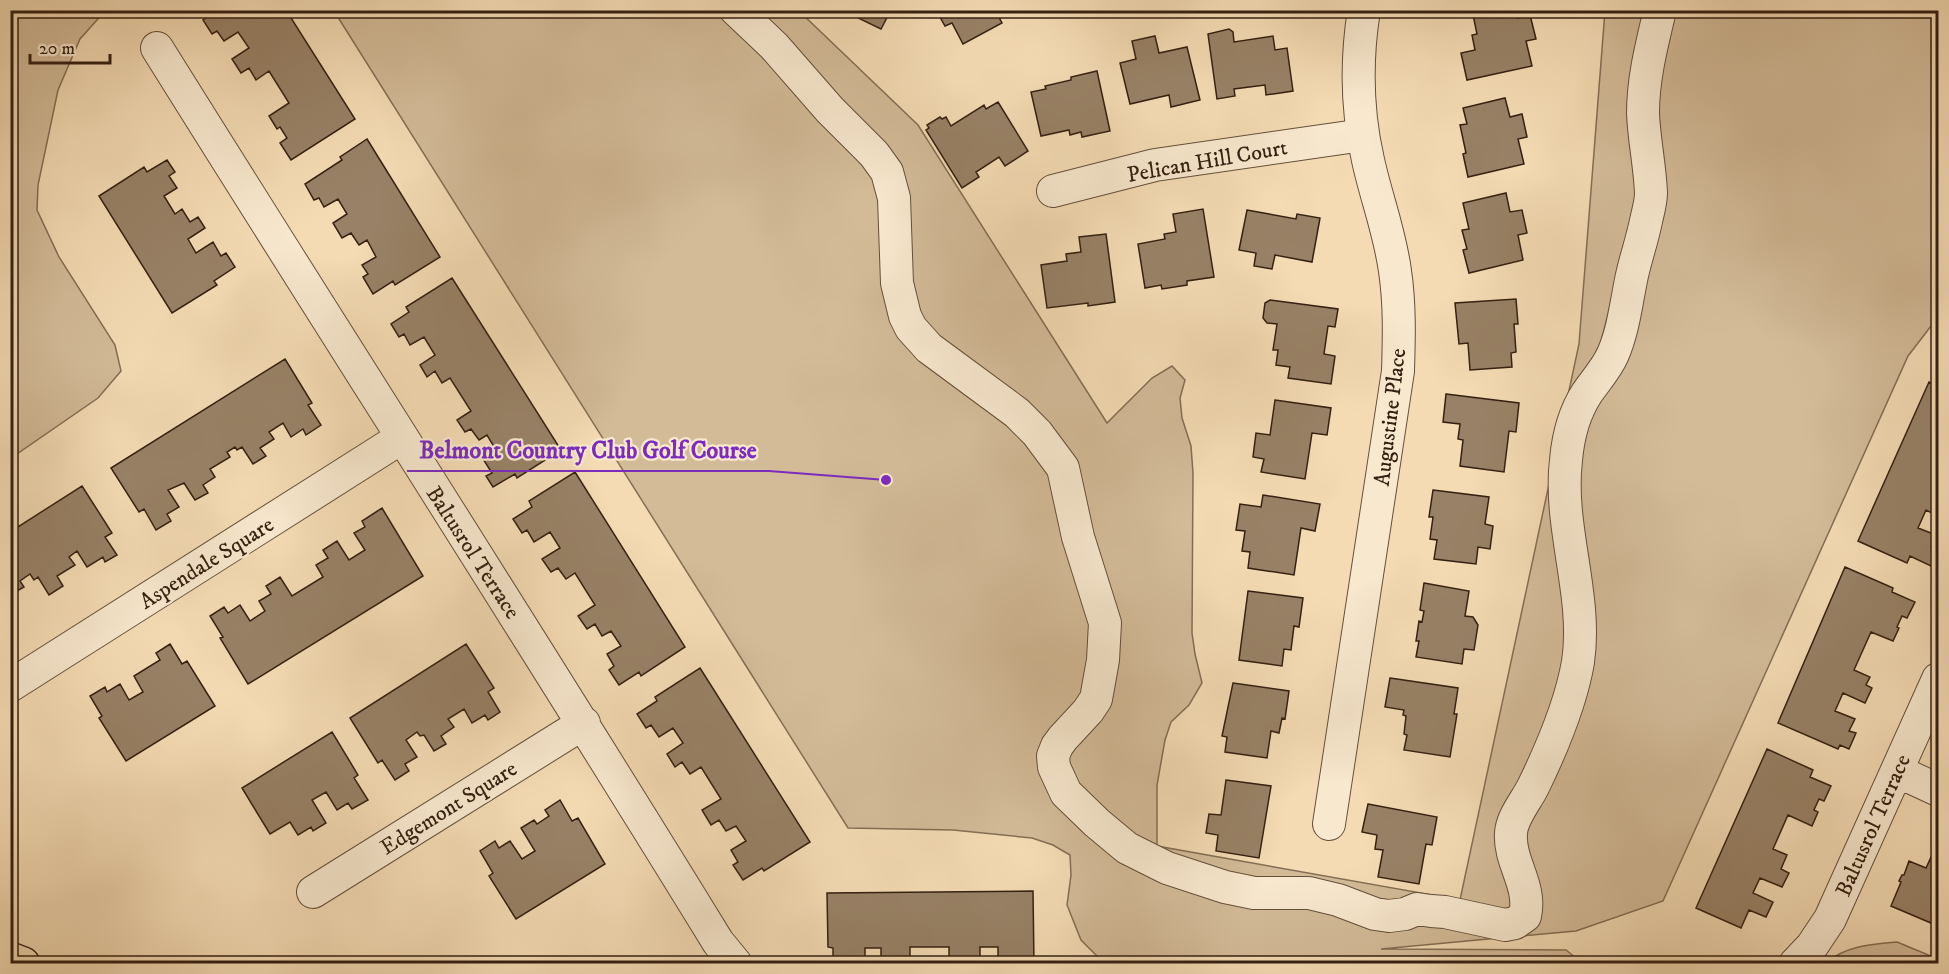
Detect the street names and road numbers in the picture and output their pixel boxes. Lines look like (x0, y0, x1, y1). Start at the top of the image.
street label: Pelican Hill Court (1125, 134, 1289, 189)
street label: Augustine Place (1369, 347, 1412, 488)
street label: Baltusrol Terrace (420, 481, 526, 624)
street label: Aspendale Square (135, 511, 279, 615)
street label: Baltusrol Terrace (1830, 750, 1917, 901)
street label: Edgemont Square (375, 755, 522, 861)

